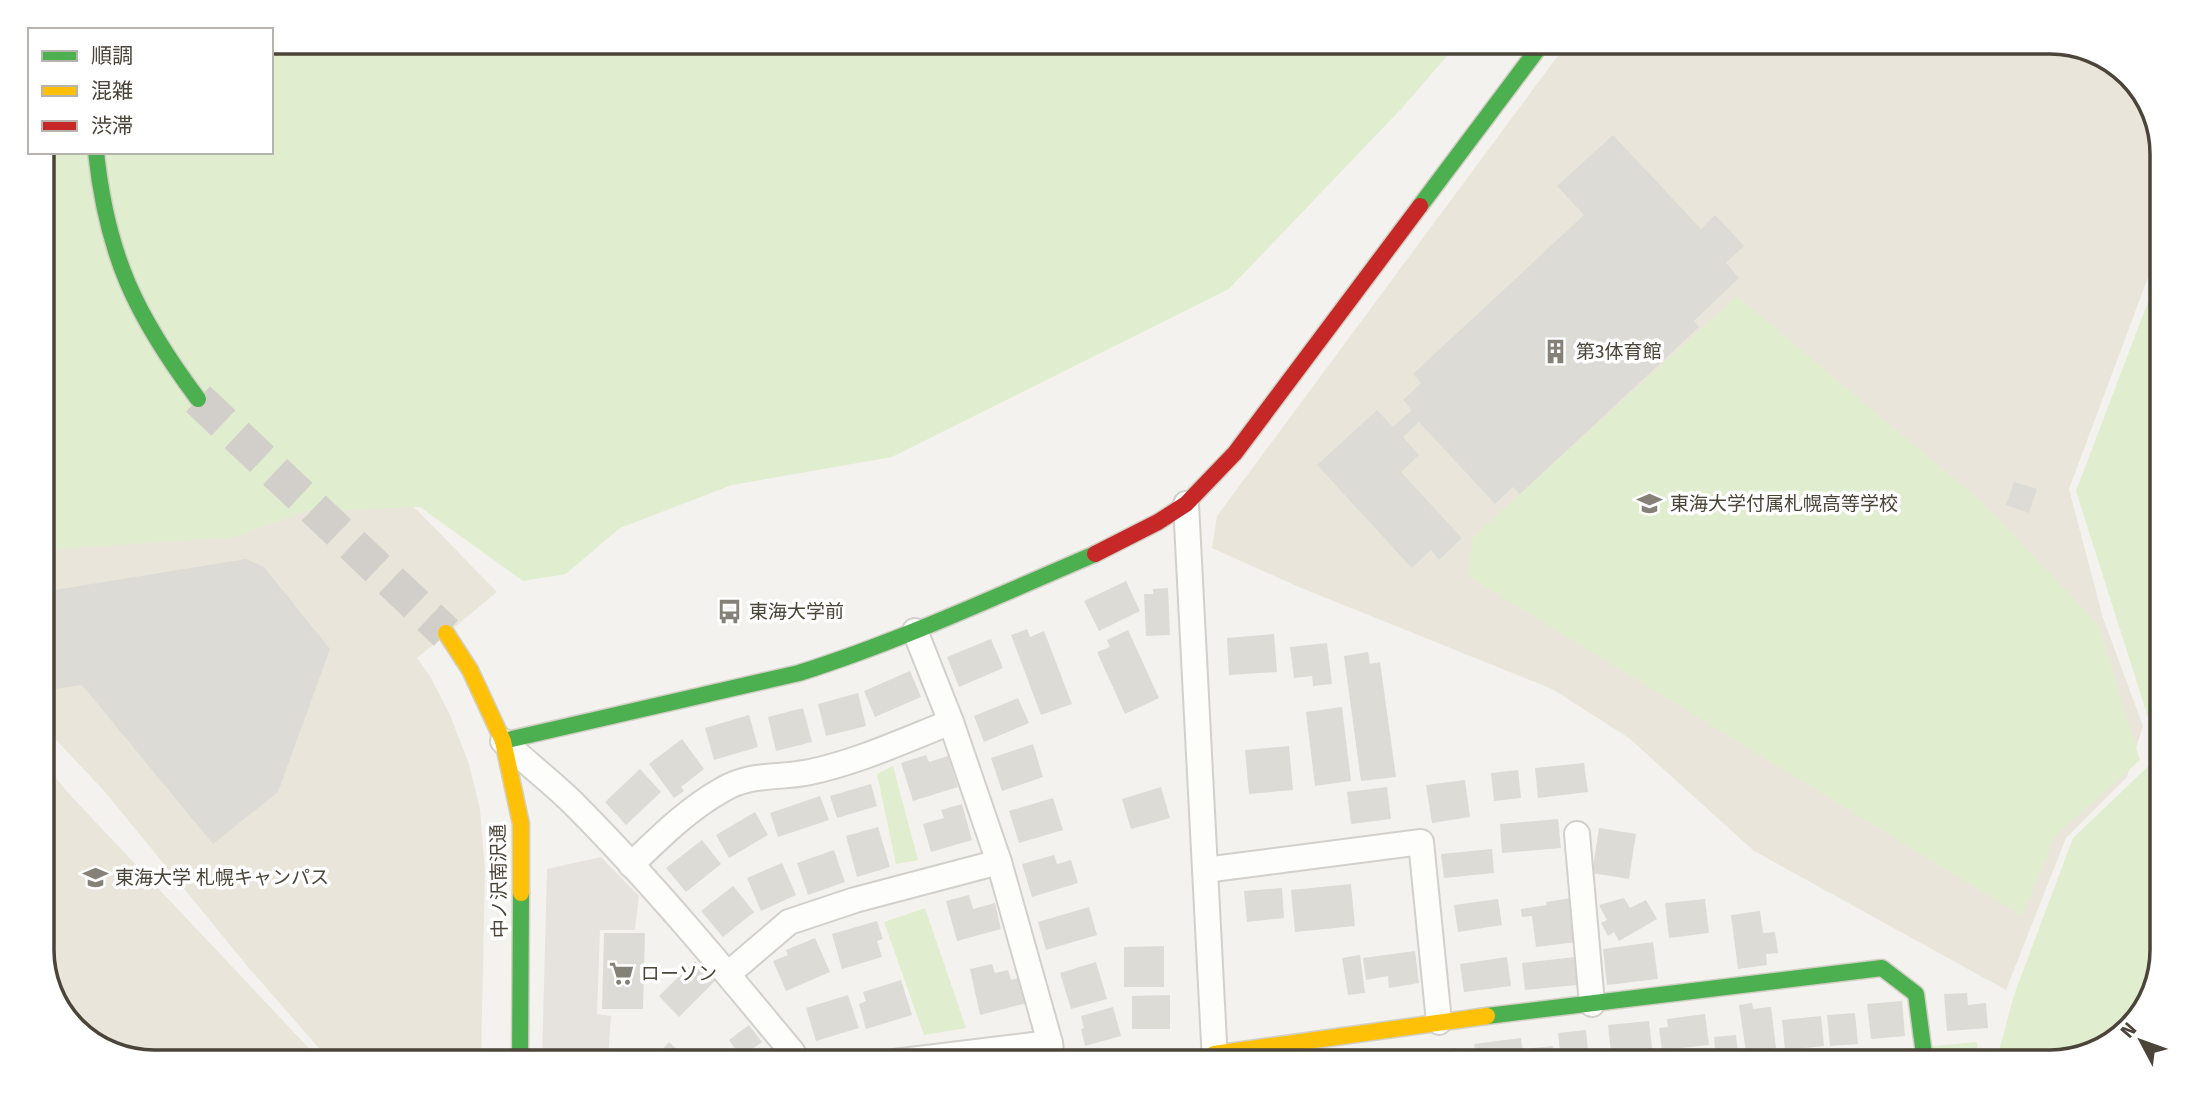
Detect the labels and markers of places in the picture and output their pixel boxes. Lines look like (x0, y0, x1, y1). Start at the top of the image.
building icon: 第3体育館 (1542, 337, 1570, 365)
place label: 第3体育館 (1576, 340, 1661, 363)
school or university icon: 東海大学付属札幌高等学校 (1636, 489, 1664, 517)
place label: 東海大学付属札幌高等学校 (1670, 492, 1898, 515)
bus stop icon: 東海大学前 (715, 597, 743, 625)
place label: 東海大学前 (749, 600, 844, 623)
school or university icon: 東海大学 札幌キャンパス (81, 863, 109, 891)
place label: 東海大学 札幌キャンパス (115, 866, 329, 889)
supermarket icon: ローソン (607, 959, 635, 987)
place label: ローソン (641, 962, 717, 985)

